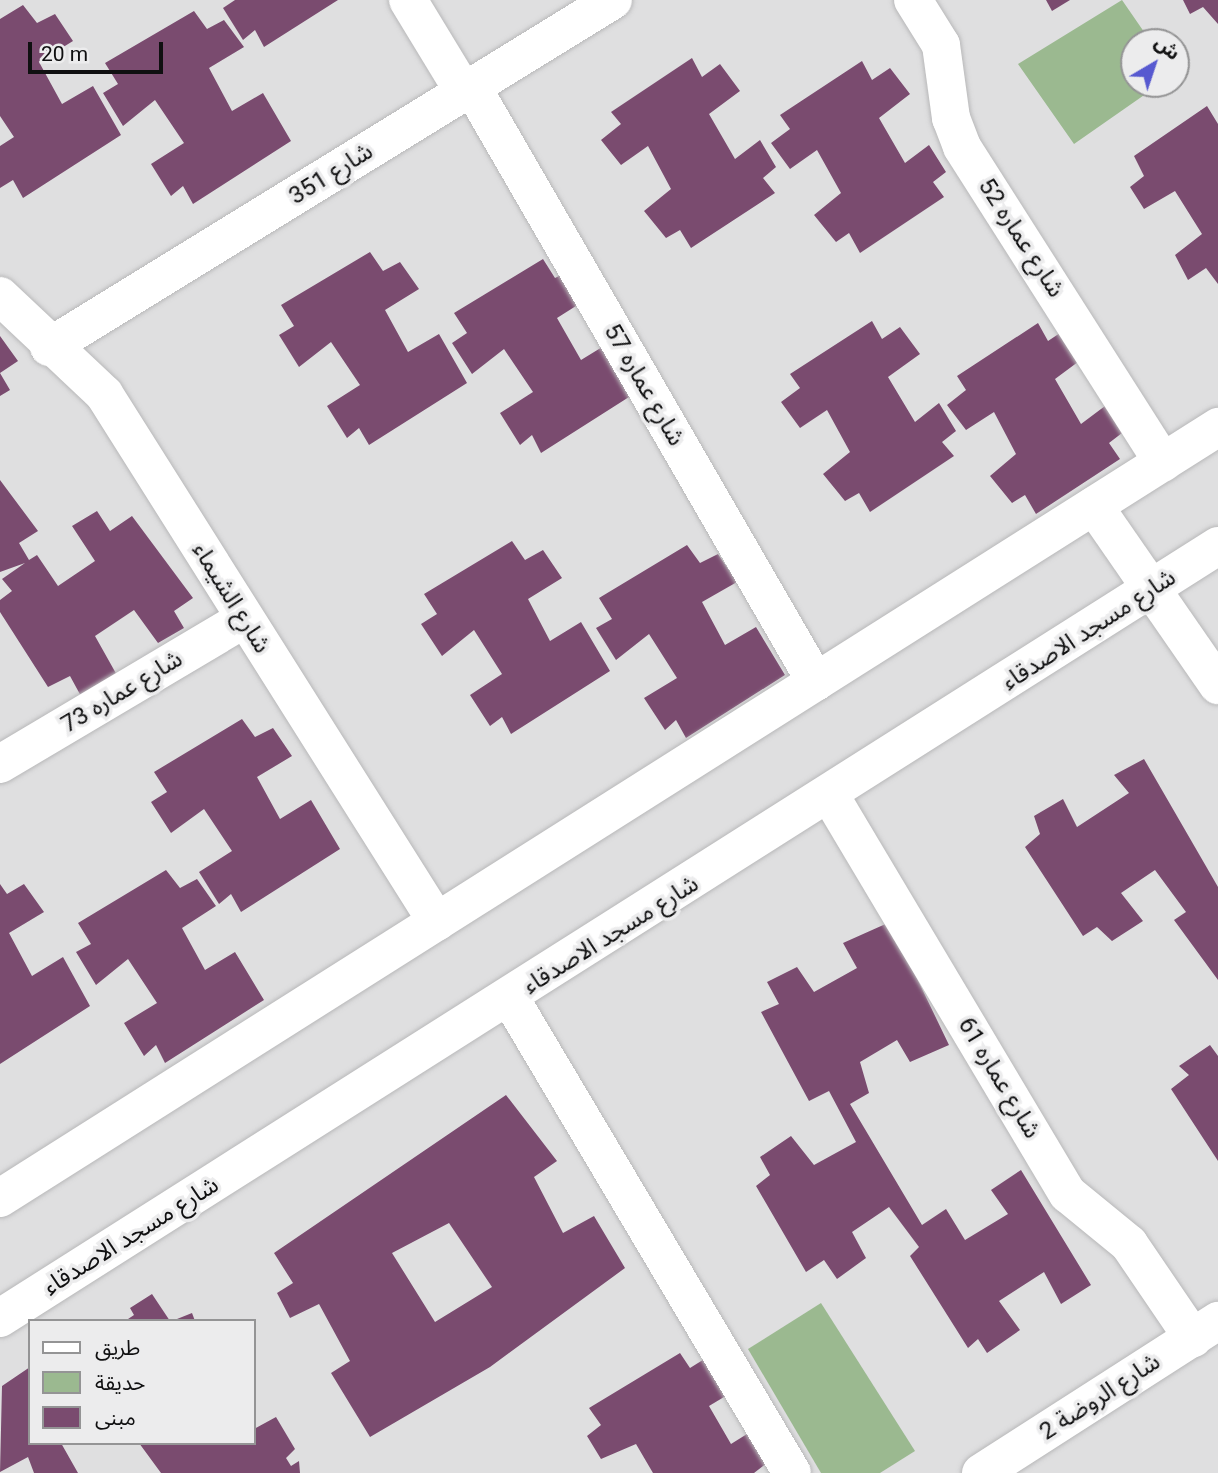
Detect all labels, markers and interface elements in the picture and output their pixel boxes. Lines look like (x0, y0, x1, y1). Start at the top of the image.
scale bar (32, 28, 166, 72)
north arrow (1120, 28, 1190, 98)
text: ش (1150, 31, 1185, 65)
text: 20 m (41, 42, 88, 66)
street label: شارع 351 (284, 137, 378, 211)
street label: شارع عماره 52 (972, 173, 1070, 303)
street label: شارع عماره 57 (597, 319, 691, 451)
street label: شارع الشيماء (186, 537, 276, 659)
street label: شارع مسجد الاصدقاء (997, 563, 1181, 697)
street label: شارع عماره 73 (56, 645, 188, 739)
street label: شارع مسجد الاصدقاء (518, 869, 704, 1001)
street label: شارع عماره 61 (952, 1012, 1046, 1144)
street label: شارع مسجد الاصدقاء (38, 1170, 224, 1302)
legend (28, 1319, 256, 1445)
text: طريق (95, 1336, 140, 1360)
street label: شارع الروضة 2 (1034, 1347, 1166, 1447)
text: حديقة (95, 1371, 145, 1395)
text: مبنى (95, 1406, 136, 1430)

